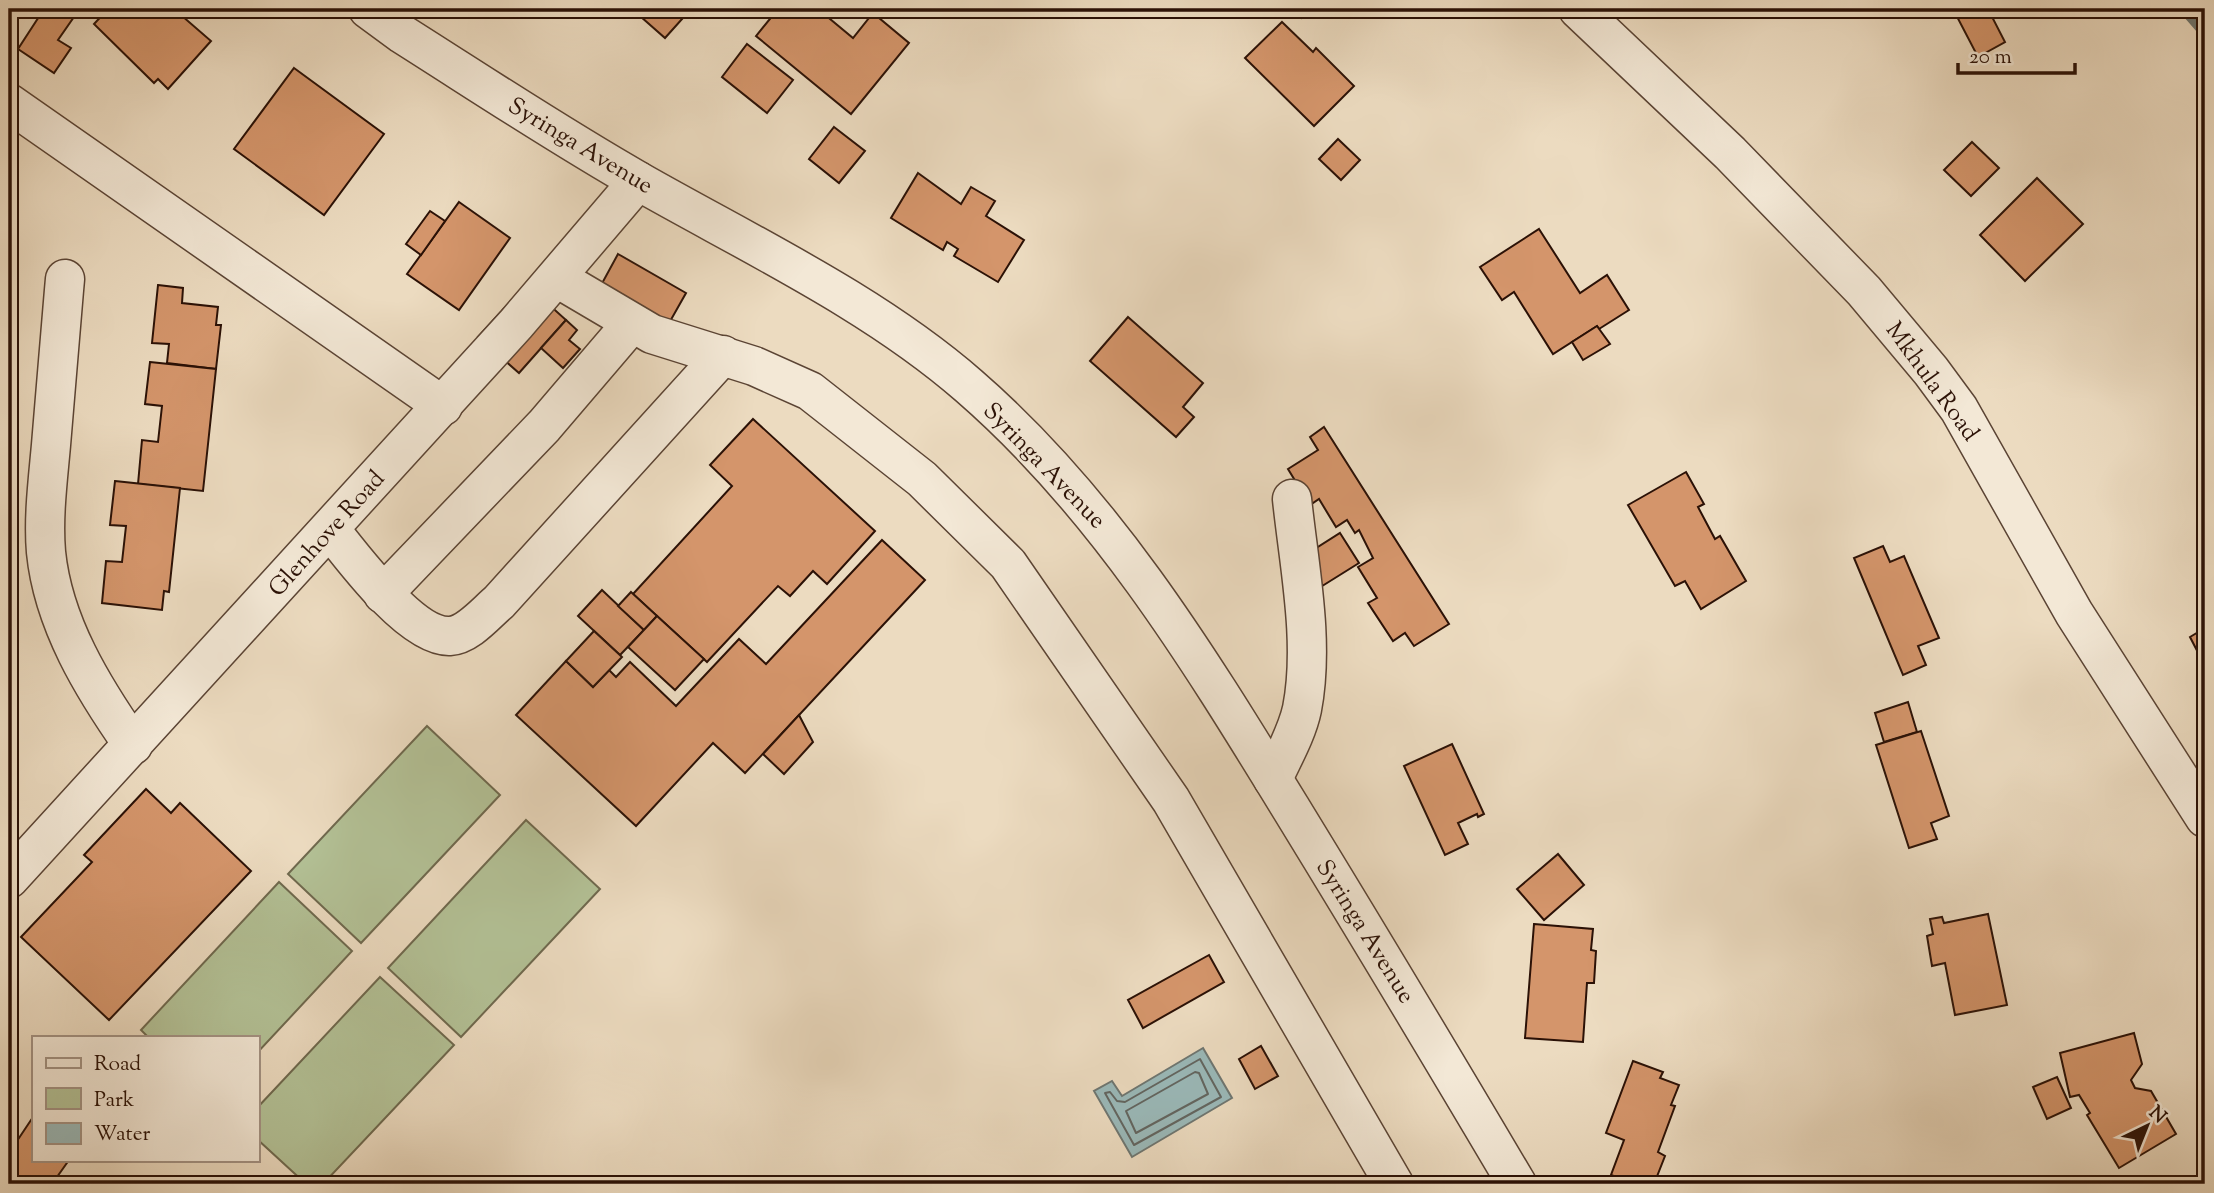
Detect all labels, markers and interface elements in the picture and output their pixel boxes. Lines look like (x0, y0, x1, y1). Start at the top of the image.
scale bar (1958, 32, 2076, 76)
text: 20 m (1969, 43, 2012, 73)
street label: Syringa Avenue (501, 90, 659, 204)
street label: Mkhula Road (1876, 316, 1987, 449)
street label: Syringa Avenue (974, 396, 1113, 537)
street label: Glenhove Road (261, 463, 394, 605)
street label: Syringa Avenue (1306, 853, 1422, 1011)
legend (32, 1036, 259, 1162)
text: Road (94, 1050, 141, 1080)
text: Park (94, 1086, 135, 1116)
north arrow (2112, 1092, 2182, 1162)
text: N (2142, 1100, 2172, 1130)
text: Water (94, 1120, 151, 1150)

